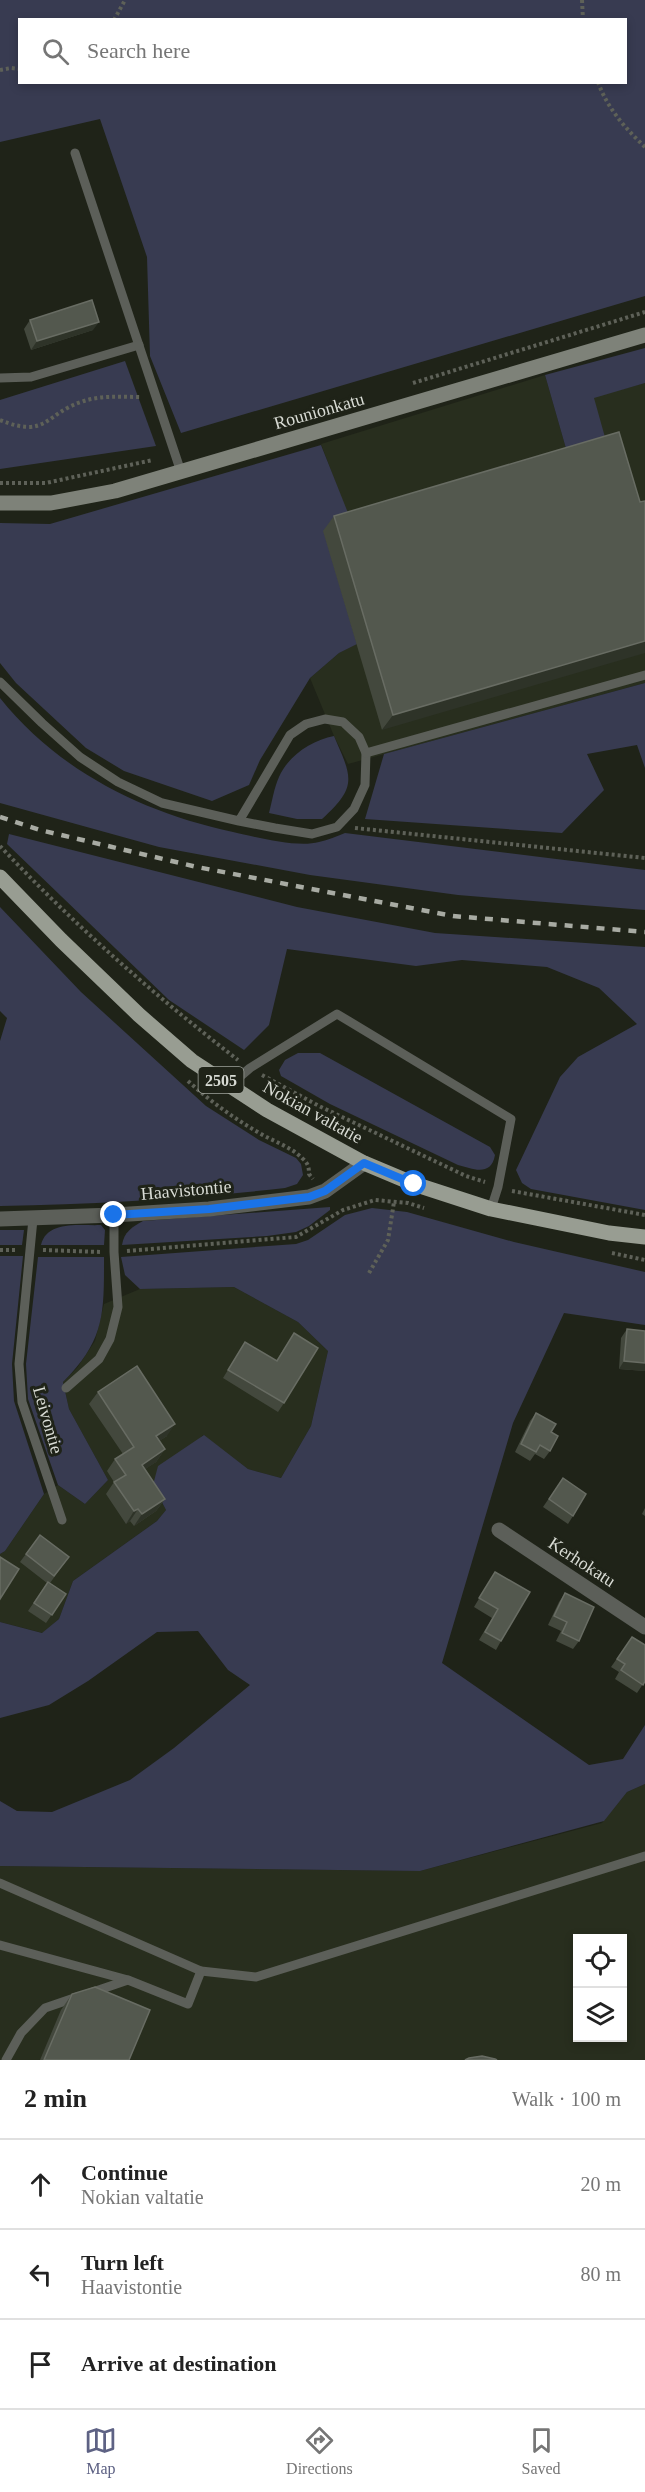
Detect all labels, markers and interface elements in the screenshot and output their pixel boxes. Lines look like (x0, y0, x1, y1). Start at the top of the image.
search box (18, 18, 627, 84)
icon: search (39, 35, 72, 68)
text: Search here (87, 38, 190, 63)
street label: Rounionkatu (272, 389, 366, 433)
road number: 2505 (198, 1067, 244, 1093)
street label: Nokian valtatie (260, 1076, 366, 1148)
route start (400, 1170, 426, 1196)
street label: Haavistontie (140, 1176, 232, 1204)
route end (100, 1201, 126, 1227)
street label: Leivontie (29, 1384, 67, 1456)
street label: Kerhokatu (545, 1533, 619, 1591)
map controls (573, 1934, 627, 2042)
button: locate (573, 1934, 627, 1988)
button: layers (573, 1988, 627, 2042)
text: 2 min (24, 2084, 87, 2113)
text: Walk · 100 m (512, 2088, 621, 2110)
text: Continue (81, 2160, 168, 2185)
icon: ahead (24, 2168, 57, 2201)
text: 20 m (580, 2173, 621, 2195)
text: Nokian valtatie (81, 2186, 204, 2208)
text: Turn left (81, 2250, 164, 2275)
icon: left (24, 2258, 57, 2291)
text: 80 m (580, 2263, 621, 2285)
text: Haavistontie (81, 2276, 182, 2298)
icon: arrive (24, 2348, 57, 2381)
text: Arrive at destination (81, 2351, 277, 2376)
tab: Map (84, 2424, 117, 2478)
tab: Directions (286, 2424, 353, 2478)
tab: Saved (521, 2424, 561, 2478)

